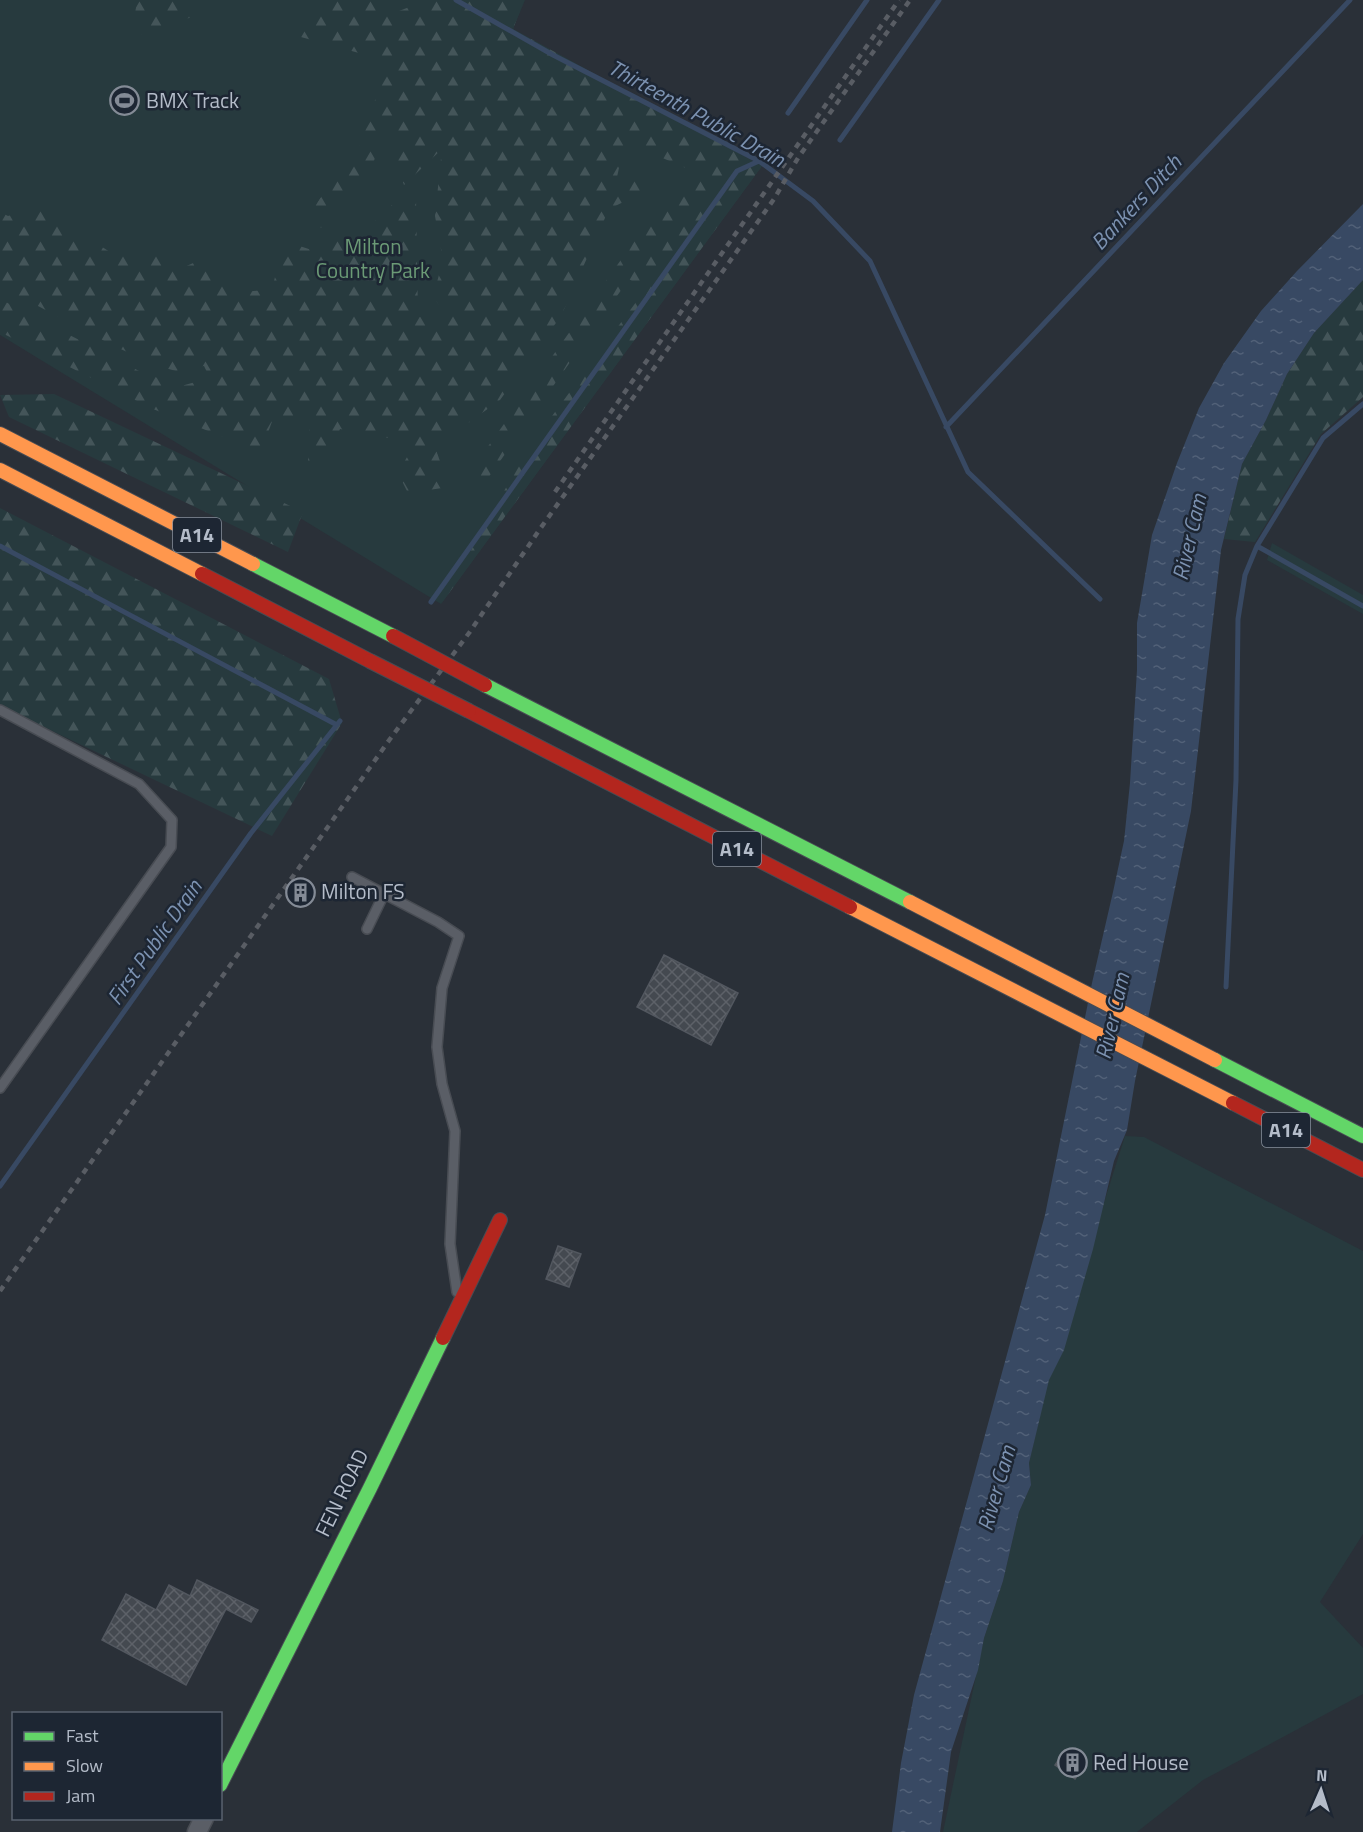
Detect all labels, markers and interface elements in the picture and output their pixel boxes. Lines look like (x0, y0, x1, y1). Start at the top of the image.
water label: Thirteenth Public Drain (602, 50, 792, 176)
place label: BMX Track (146, 84, 239, 116)
sports icon: BMX Track (109, 85, 141, 117)
water label: Bankers Ditch (1083, 146, 1190, 258)
park label: Milton Country Park (316, 230, 430, 286)
water label: River Cam (1163, 490, 1216, 583)
road number: A14 (173, 518, 221, 552)
road number: A14 (713, 832, 761, 866)
water label: First Public Drain (98, 871, 211, 1012)
place label: Milton FS (321, 875, 405, 907)
building icon: Milton FS (284, 876, 316, 908)
water label: River Cam (1086, 969, 1139, 1062)
road number: A14 (1262, 1113, 1310, 1147)
water label: River Cam (968, 1440, 1025, 1535)
street label: FEN ROAD (306, 1443, 376, 1542)
legend (12, 1712, 222, 1820)
text: Fast (66, 1722, 99, 1749)
place label: Red House (1093, 1746, 1189, 1778)
building icon: Red House (1056, 1747, 1088, 1779)
text: Slow (66, 1752, 103, 1779)
north arrow (1291, 1760, 1351, 1820)
text: N (1316, 1763, 1328, 1787)
text: Jam (66, 1782, 95, 1809)

